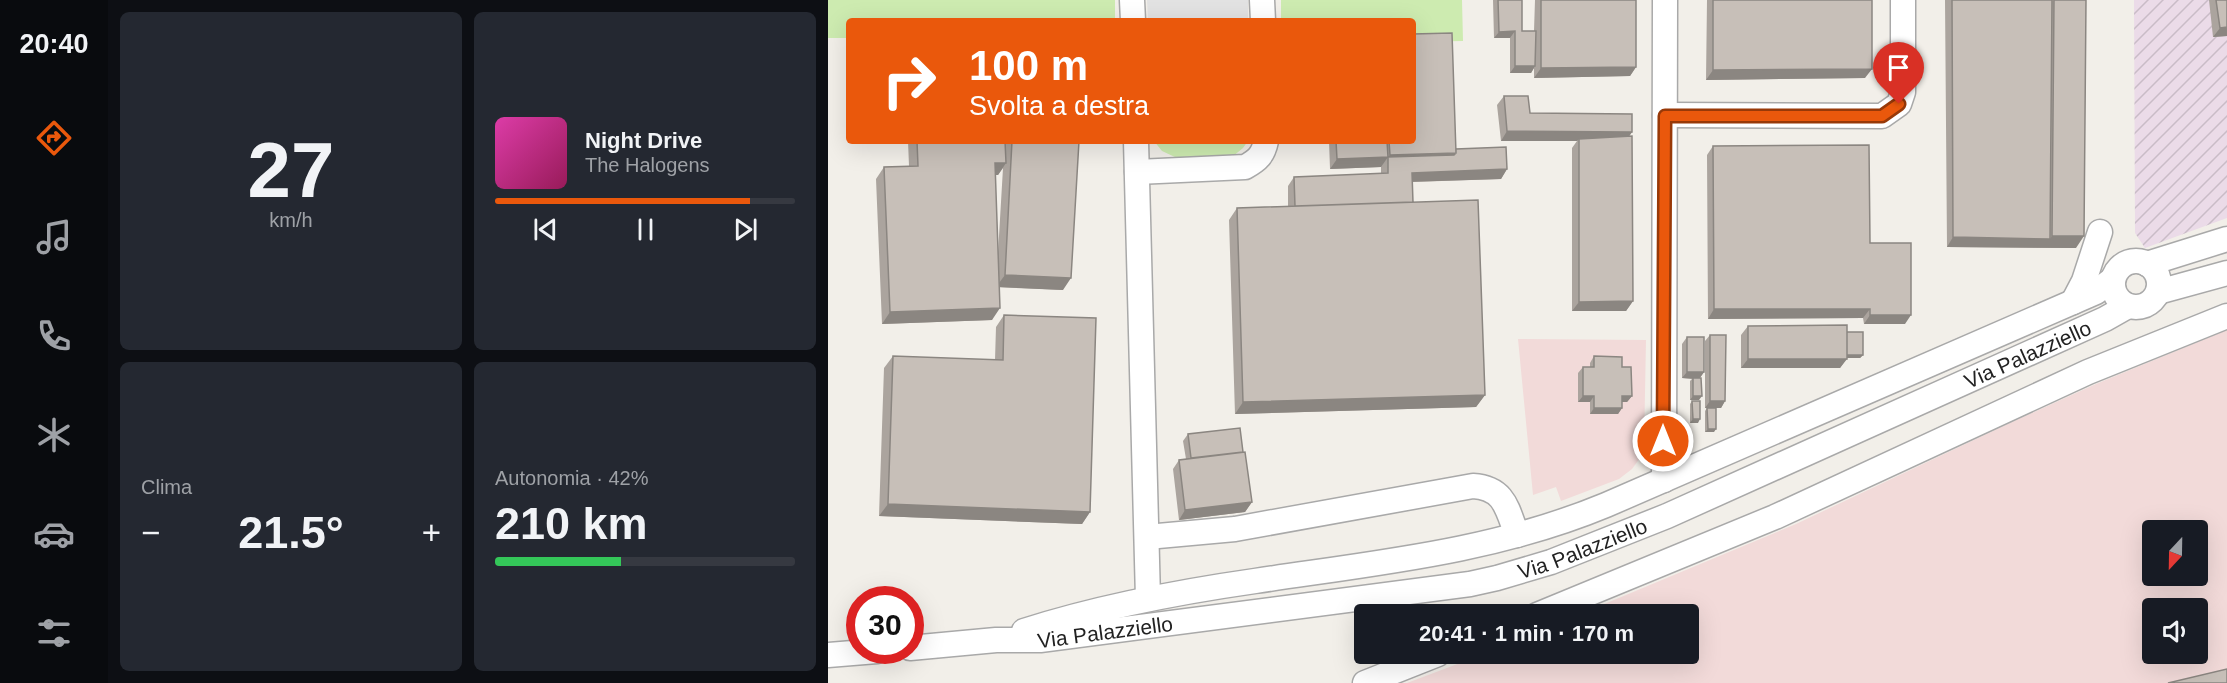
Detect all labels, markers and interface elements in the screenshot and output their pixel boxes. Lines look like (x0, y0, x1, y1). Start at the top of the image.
text: 20:40 (19, 29, 89, 59)
icon: right (870, 42, 948, 120)
text: 100 m (969, 42, 1088, 89)
pin (1873, 42, 1924, 104)
icon: arrive (1882, 51, 1915, 84)
text: Svolta a destra (969, 91, 1149, 121)
icon: directions (33, 117, 75, 159)
text: 27 (248, 126, 334, 214)
text: Night Drive (585, 128, 702, 153)
text: The Halogens (585, 154, 710, 176)
text: km/h (269, 209, 313, 231)
icon: previous (529, 213, 562, 246)
icon: pause (629, 213, 662, 246)
icon: next (729, 213, 762, 246)
icon: music (33, 216, 75, 258)
icon: phone (33, 315, 75, 357)
street label: Via Palazziello (1961, 315, 2094, 392)
position arrow (1631, 409, 1695, 473)
icon: climate (33, 414, 75, 456)
text: Autonomia · 42% (495, 467, 648, 489)
text: Clima (141, 476, 192, 498)
text: 210 km (495, 498, 648, 549)
text: 21.5° (238, 507, 344, 558)
icon: car (33, 513, 75, 555)
text: − (141, 514, 160, 551)
text: + (422, 514, 441, 551)
street label: Via Palazziello (1515, 514, 1650, 583)
north arrow (2142, 520, 2208, 586)
map controls (2142, 520, 2208, 664)
speed limit sign: 30 (846, 586, 924, 664)
button: sound (2142, 598, 2208, 664)
street label: Via Palazziello (1036, 611, 1174, 652)
icon: filters (33, 612, 75, 654)
text: 20:41 · 1 min · 170 m (1419, 621, 1634, 646)

